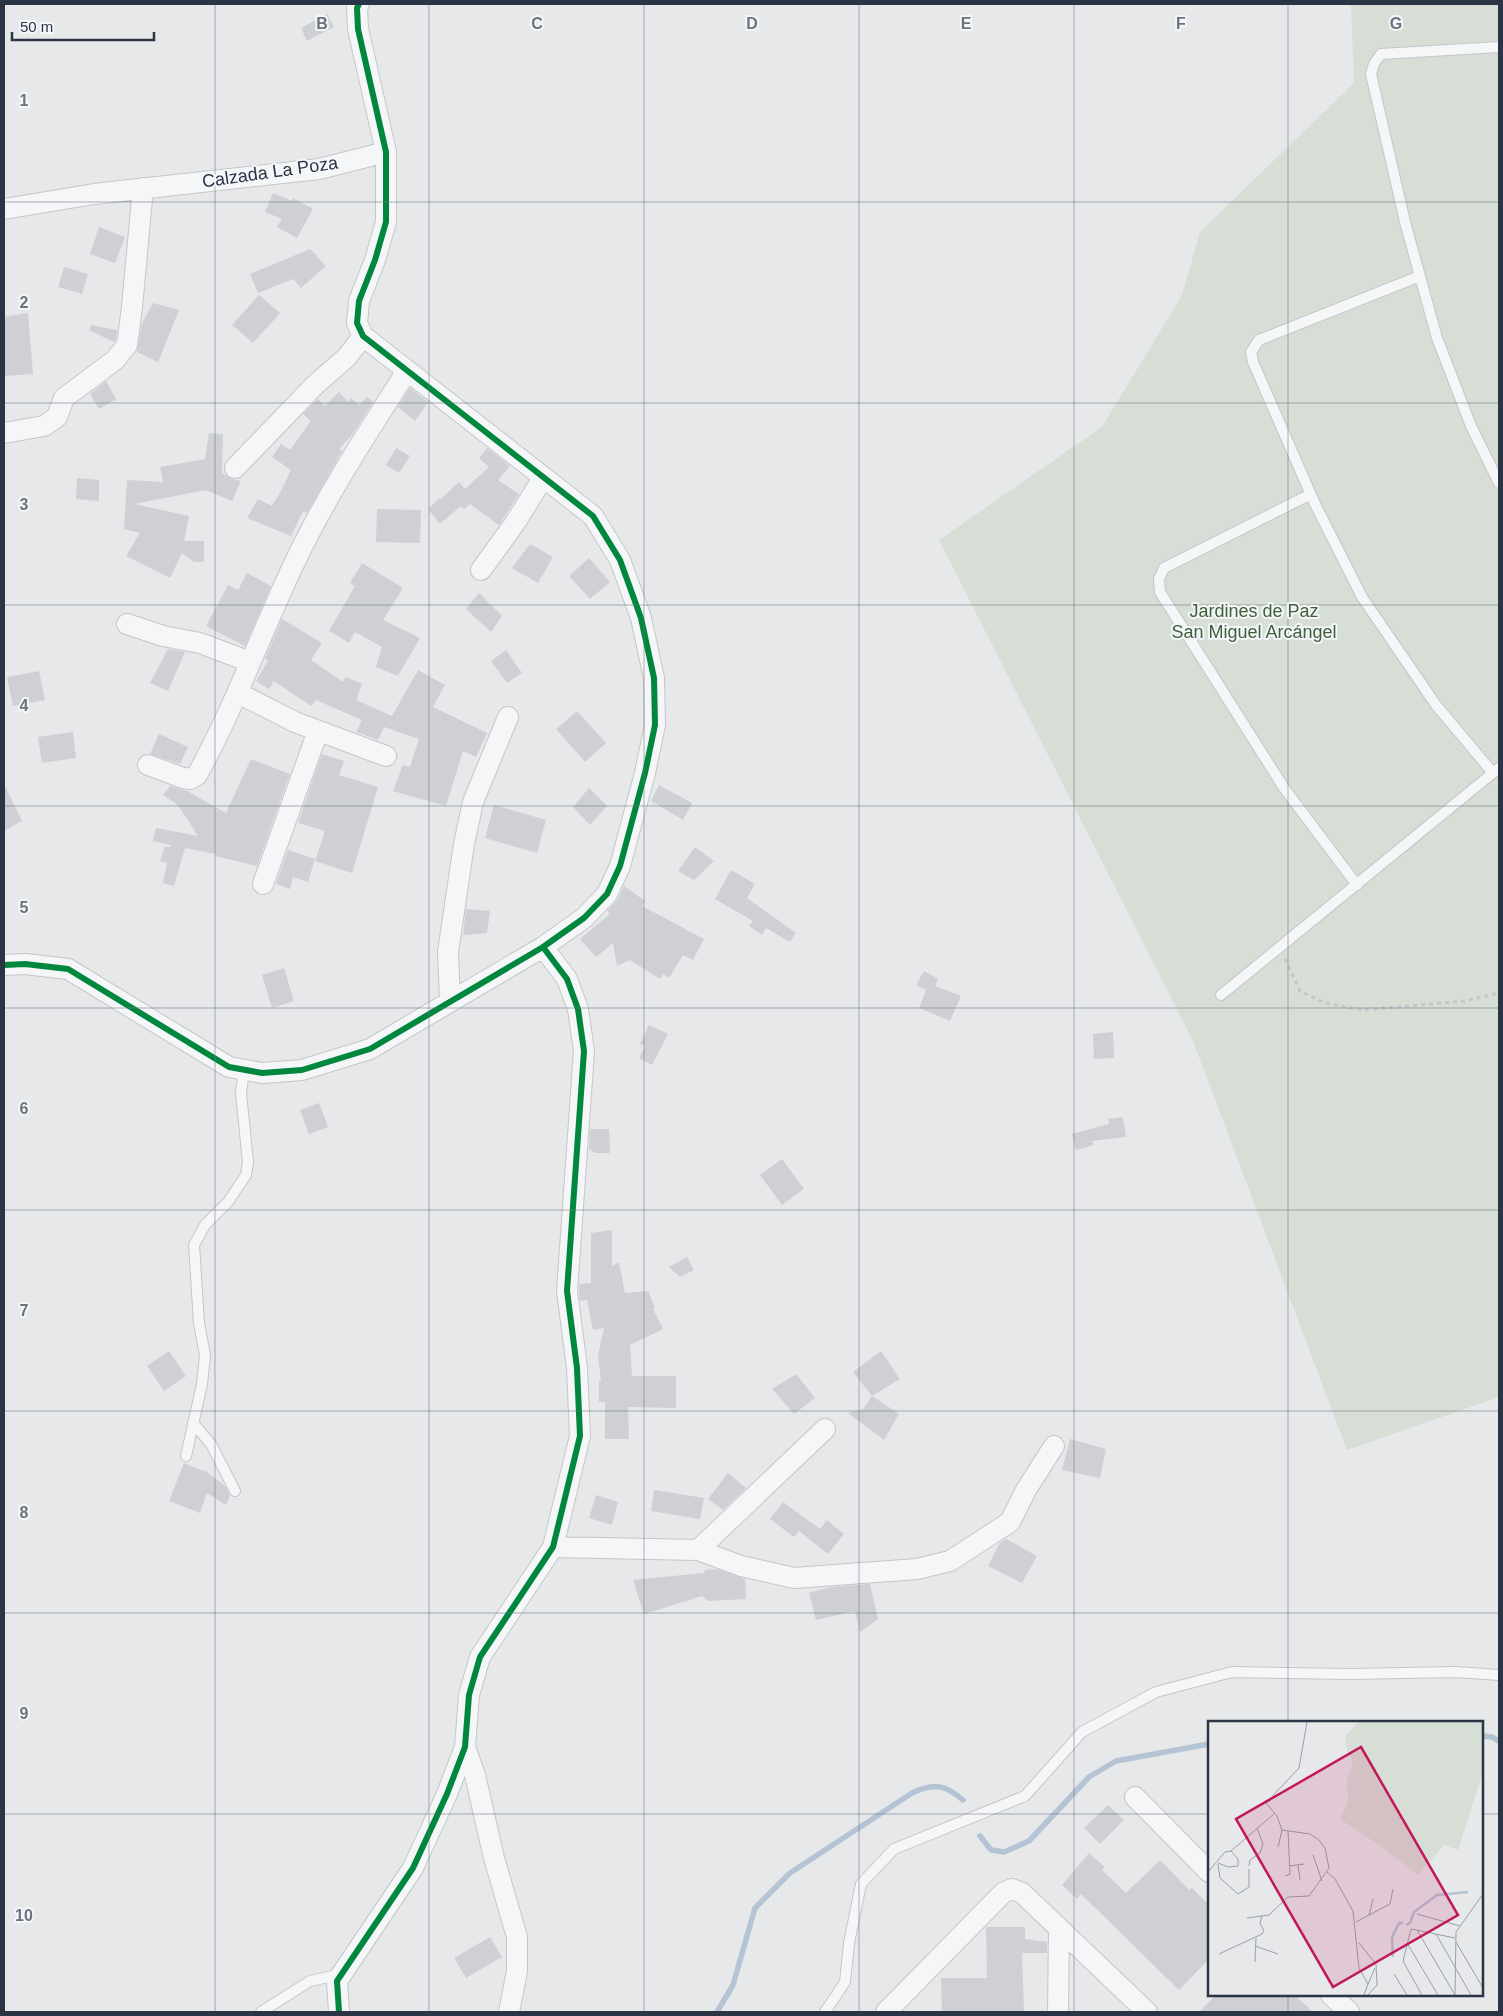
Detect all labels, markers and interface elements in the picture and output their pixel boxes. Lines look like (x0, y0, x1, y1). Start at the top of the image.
scale bar (12, 10, 155, 42)
text: B (316, 15, 328, 32)
text: C (531, 15, 543, 32)
text: D (746, 15, 758, 32)
text: E (961, 15, 972, 32)
text: F (1176, 15, 1186, 32)
text: G (1390, 15, 1402, 32)
text: 50 m (20, 18, 53, 35)
text: 1 (20, 92, 29, 109)
street label: Calzada La Poza (201, 152, 340, 191)
text: 2 (20, 294, 29, 311)
text: 3 (20, 496, 29, 513)
park label: Jardines de Paz San Miguel Arcángel (1171, 601, 1337, 642)
text: 4 (20, 697, 29, 714)
text: 5 (20, 899, 29, 916)
text: 6 (20, 1100, 29, 1117)
text: 7 (20, 1302, 29, 1319)
text: 8 (20, 1504, 29, 1521)
text: 9 (20, 1705, 29, 1722)
inset map (1208, 1721, 1483, 1996)
text: 10 (15, 1907, 33, 1924)

